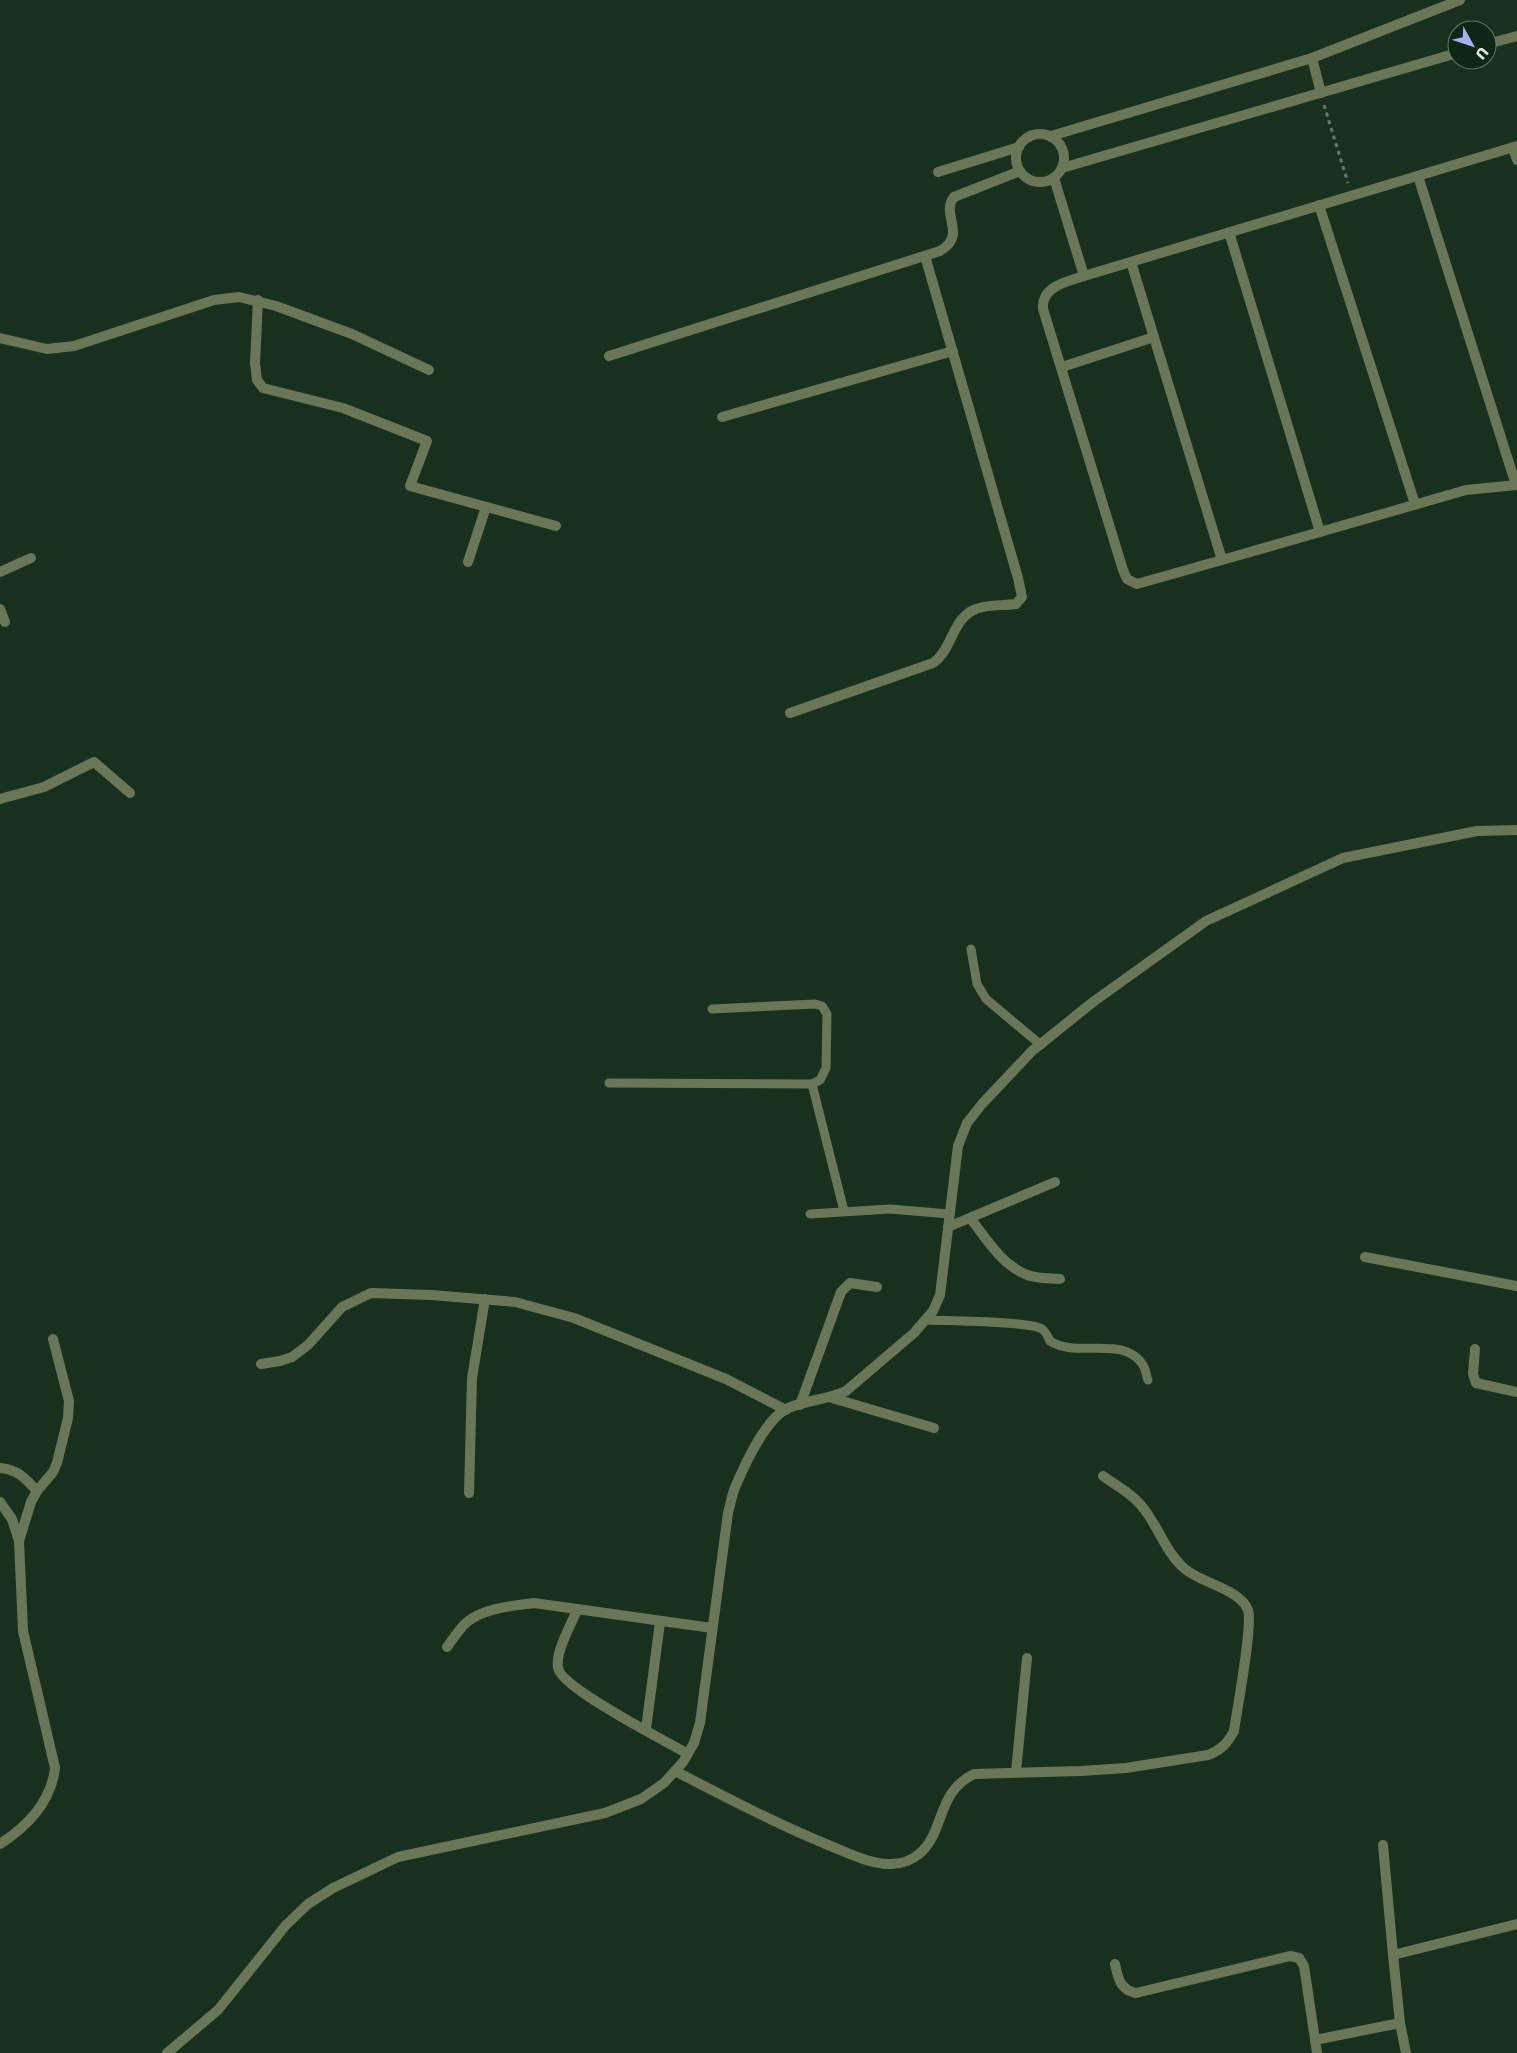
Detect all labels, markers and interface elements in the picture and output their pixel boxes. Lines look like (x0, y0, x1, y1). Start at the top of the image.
north arrow (1447, 20, 1497, 70)
text: U (1472, 44, 1492, 63)

